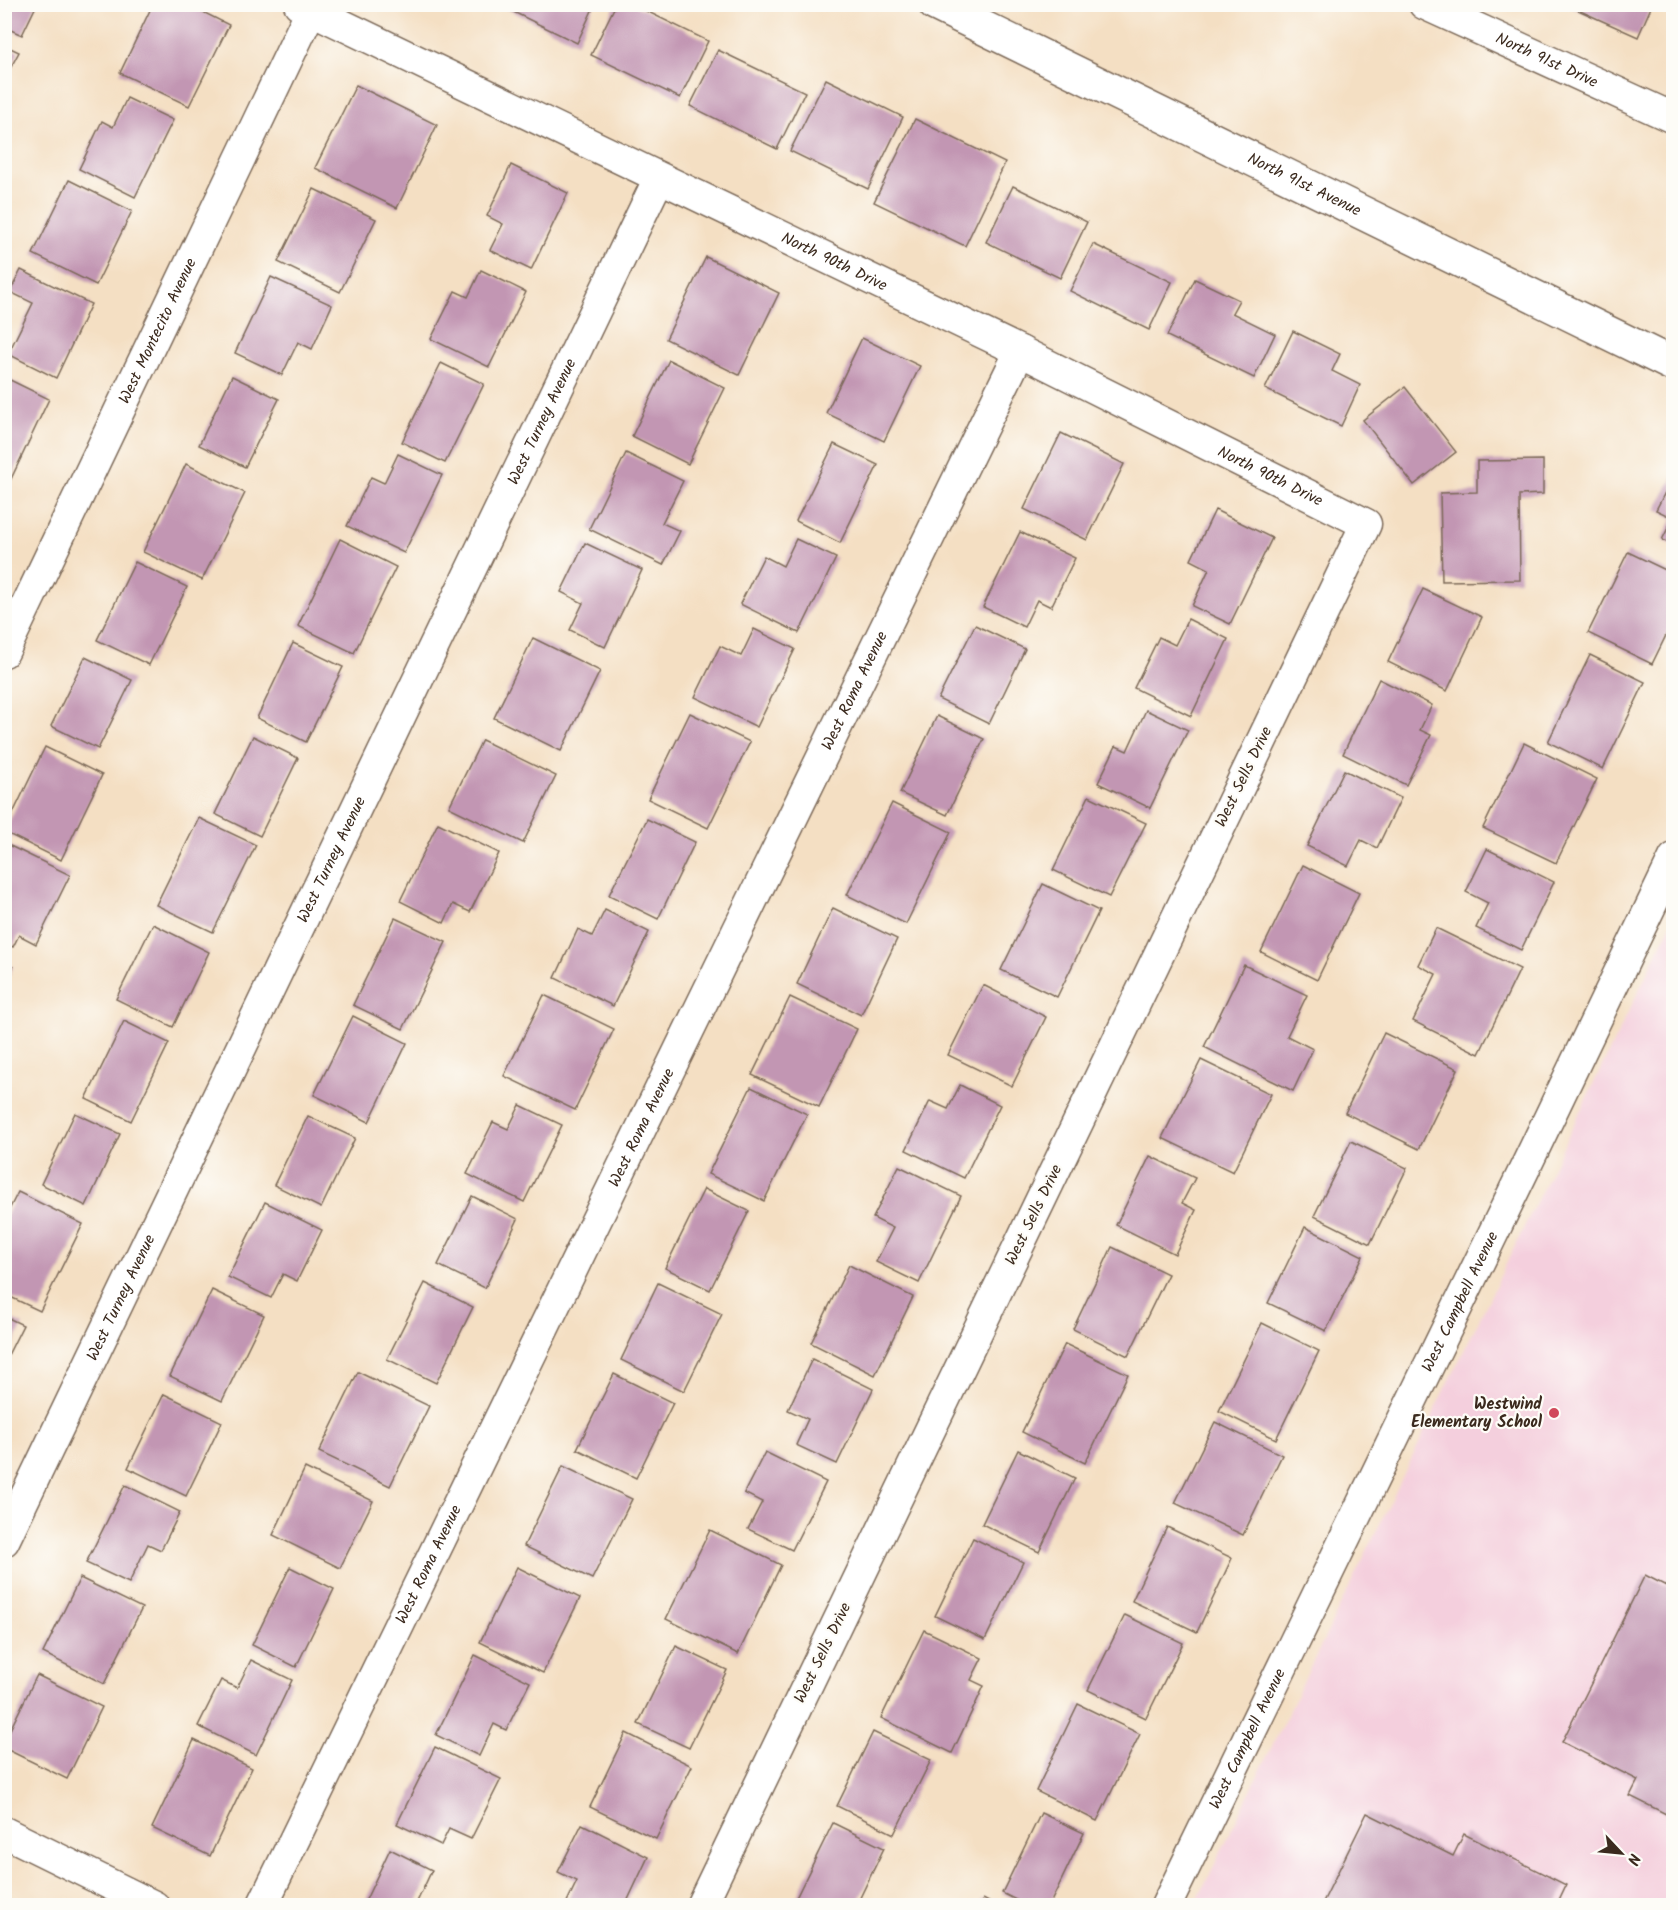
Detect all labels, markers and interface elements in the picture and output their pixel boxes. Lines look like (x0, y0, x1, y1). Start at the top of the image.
street label: North 91st Drive (1491, 26, 1602, 94)
street label: North 91st Avenue (1243, 146, 1366, 223)
street label: North 90th Drive (777, 225, 891, 298)
street label: West Montecito Avenue (112, 254, 203, 408)
street label: West Turney Avenue (501, 354, 583, 489)
street label: North 90th Drive (1213, 439, 1327, 513)
street label: West Roma Avenue (815, 627, 894, 754)
street label: West Sells Drive (1209, 722, 1279, 832)
street label: West Turney Avenue (290, 792, 373, 927)
street label: West Roma Avenue (602, 1064, 681, 1191)
street label: West Sells Drive (999, 1160, 1069, 1270)
street label: West Campbell Avenue (1415, 1227, 1505, 1376)
street label: West Turney Avenue (80, 1230, 162, 1365)
place label: Westwind Elementary School (1411, 1392, 1543, 1435)
marker: Westwind Elementary School (1547, 1406, 1561, 1420)
street label: West Roma Avenue (389, 1501, 468, 1628)
street label: West Sells Drive (788, 1598, 858, 1708)
street label: West Campbell Avenue (1203, 1664, 1292, 1813)
north arrow (1591, 1823, 1651, 1883)
text: N (1620, 1849, 1647, 1869)

